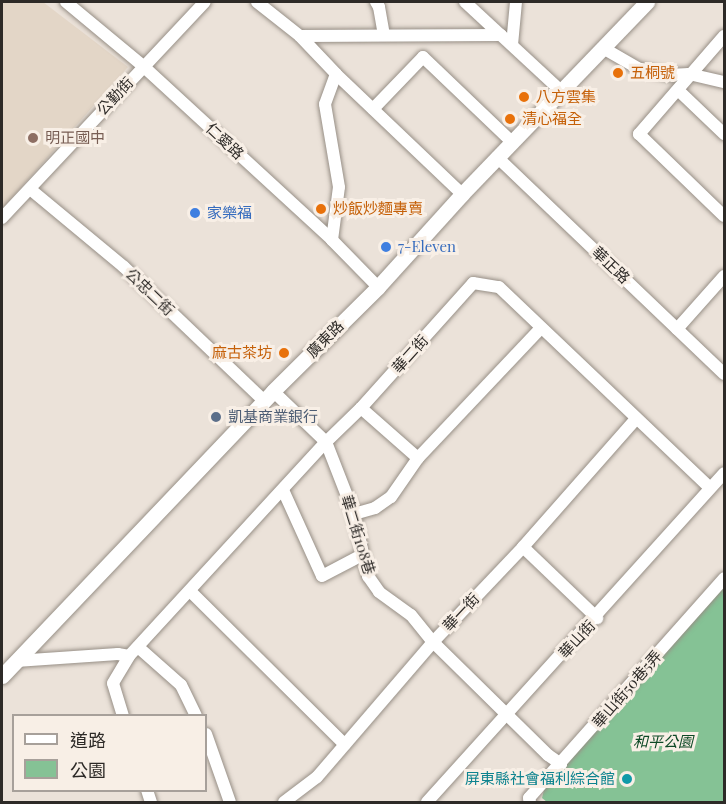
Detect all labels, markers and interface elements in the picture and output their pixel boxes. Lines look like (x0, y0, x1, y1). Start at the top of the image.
place label: 五桐號 (630, 64, 675, 82)
marker: 五桐號 (611, 66, 625, 80)
street label: 公勤街 (93, 73, 137, 119)
place label: 八方雲集 (536, 88, 596, 106)
marker: 八方雲集 (517, 90, 531, 104)
place label: 清心福全 (522, 110, 582, 128)
marker: 清心福全 (503, 112, 517, 126)
street label: 仁愛路 (202, 119, 248, 163)
place label: 明正國中 (45, 129, 105, 147)
marker: 明正國中 (26, 131, 40, 145)
place label: 炒飯炒麵專賣 (333, 200, 423, 218)
marker: 炒飯炒麵專賣 (314, 202, 328, 216)
place label: 家樂福 (207, 204, 252, 222)
marker: 家樂福 (188, 206, 202, 220)
place label: 7-Eleven (398, 238, 456, 256)
marker: 7-Eleven (379, 240, 393, 254)
street label: 華正路 (589, 243, 633, 287)
street label: 公忠二街 (122, 265, 178, 319)
street label: 廣東路 (303, 317, 347, 361)
street label: 華二街 (388, 331, 432, 377)
place label: 麻古茶坊 (212, 344, 272, 362)
marker: 麻古茶坊 (277, 346, 291, 360)
place label: 凱基商業銀行 (228, 408, 318, 426)
marker: 凱基商業銀行 (209, 410, 223, 424)
street label: 華二街108巷 (337, 493, 379, 577)
street label: 華一街 (439, 589, 483, 635)
street label: 華山街 (555, 616, 599, 662)
street label: 華山街50巷5弄 (589, 647, 665, 731)
legend (12, 714, 207, 792)
text: 道路 (70, 728, 106, 752)
park label: 和平公園 (633, 733, 693, 751)
text: 公園 (70, 758, 106, 782)
place label: 屏東縣社會福利綜合館 (465, 770, 615, 788)
marker: 屏東縣社會福利綜合館 (620, 772, 634, 786)

